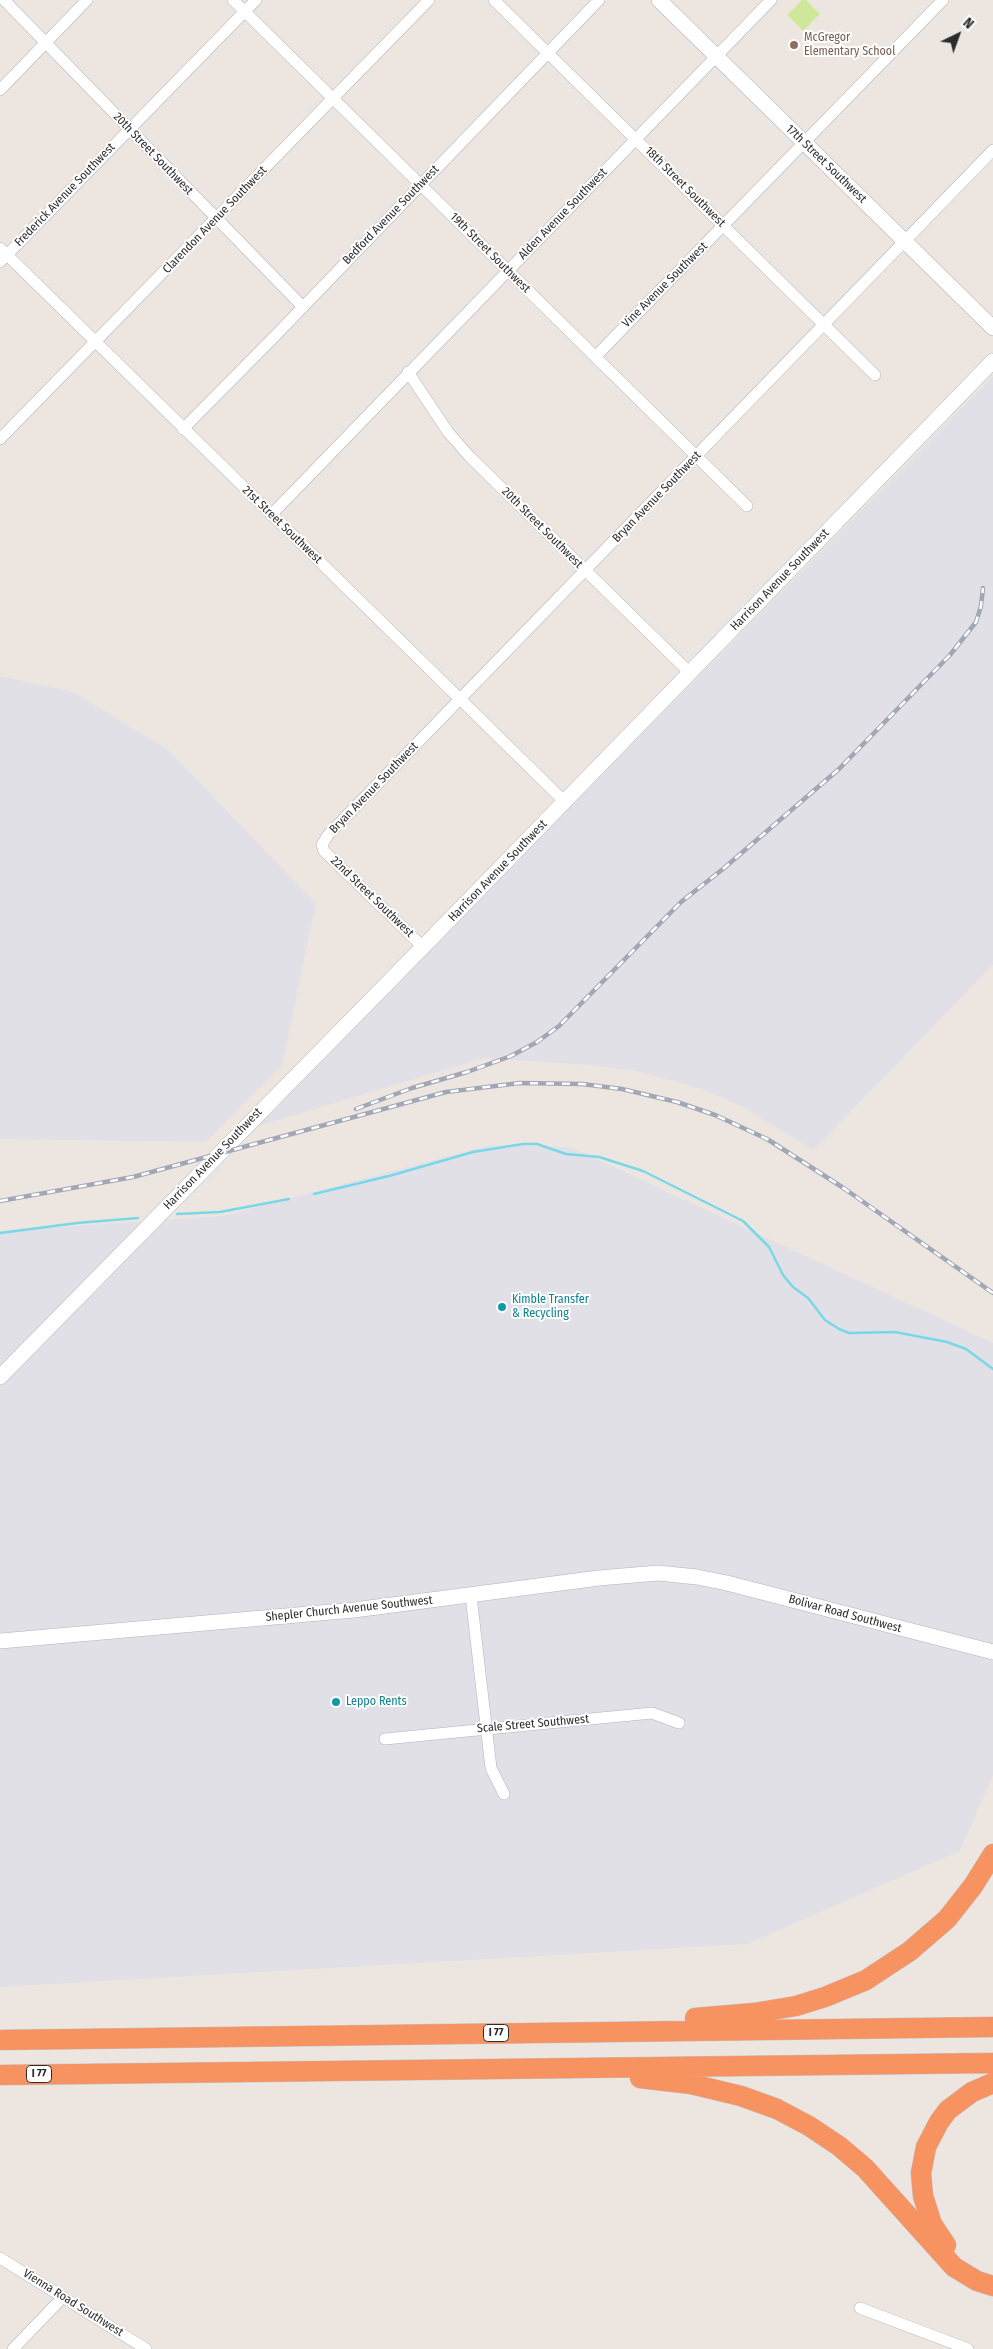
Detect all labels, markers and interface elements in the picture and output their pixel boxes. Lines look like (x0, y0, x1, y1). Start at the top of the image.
north arrow (933, 10, 983, 60)
text: N (960, 14, 977, 33)
place label: McGregor Elementary School (804, 31, 895, 59)
marker: McGregor Elementary School (788, 39, 800, 51)
street label: 20th Street Southwest (110, 110, 196, 198)
street label: 17th Street Southwest (783, 122, 869, 206)
street label: Frederick Avenue Southwest (12, 140, 118, 250)
street label: 18th Street Southwest (642, 144, 728, 230)
street label: Bedford Avenue Southwest (340, 162, 442, 268)
street label: Clarendon Avenue Southwest (160, 163, 270, 277)
street label: Alden Avenue Southwest (516, 165, 610, 263)
street label: 19th Street Southwest (447, 210, 533, 296)
street label: Vine Avenue Southwest (619, 239, 711, 331)
street label: Bryan Avenue Southwest (610, 448, 704, 546)
street label: 21st Street Southwest (239, 483, 325, 567)
street label: 20th Street Southwest (499, 485, 585, 571)
street label: Harrison Avenue Southwest (728, 526, 832, 634)
street label: Bryan Avenue Southwest (327, 739, 421, 837)
street label: Harrison Avenue Southwest (446, 817, 550, 925)
street label: 22nd Street Southwest (327, 854, 417, 940)
street label: Harrison Avenue Southwest (161, 1105, 265, 1213)
place label: Kimble Transfer & Recycling (512, 1293, 589, 1321)
marker: Kimble Transfer & Recycling (496, 1301, 508, 1313)
street label: Bolivar Road Southwest (787, 1592, 903, 1636)
street label: Shepler Church Avenue Southwest (265, 1593, 433, 1625)
place label: Leppo Rents (346, 1695, 407, 1709)
marker: Leppo Rents (330, 1696, 342, 1708)
street label: Scale Street Southwest (476, 1712, 590, 1736)
road number: I 77 (484, 2025, 508, 2042)
road number: I 77 (26, 2066, 52, 2082)
street label: Vienna Road Southwest (20, 2266, 126, 2340)

